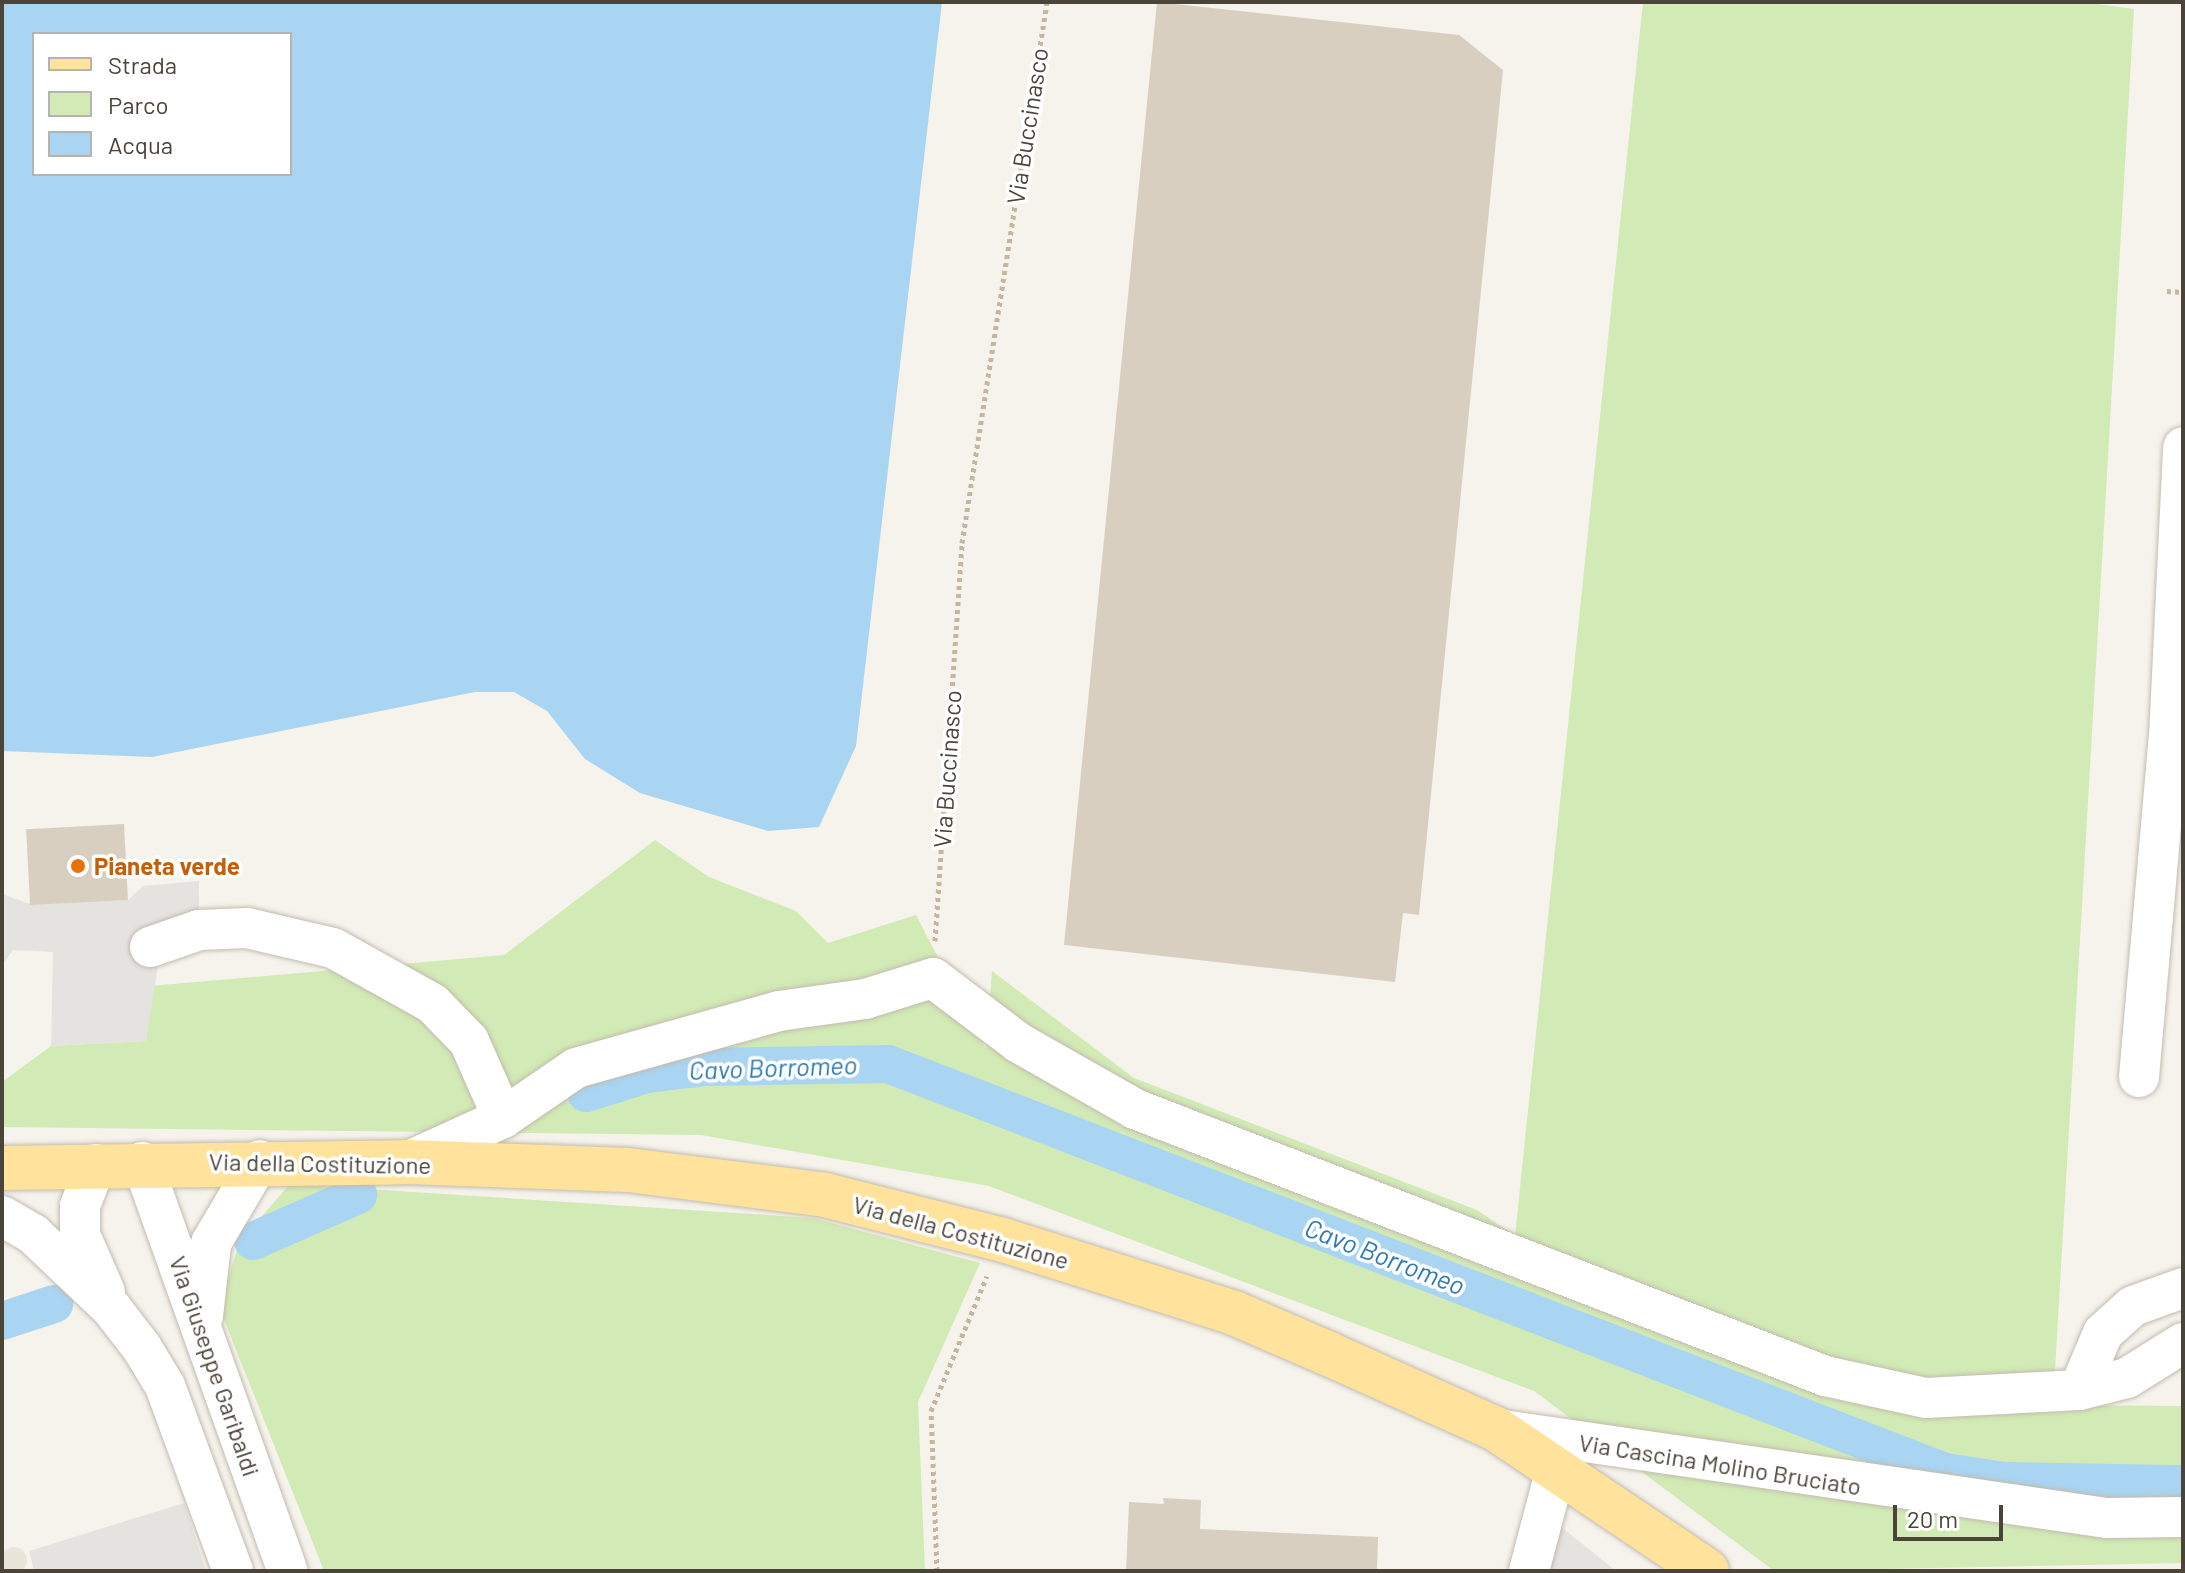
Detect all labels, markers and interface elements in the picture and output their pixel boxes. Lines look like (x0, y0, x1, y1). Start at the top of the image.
legend (32, 32, 292, 176)
street label: Via Buccinasco (1000, 46, 1054, 206)
text: Strada (108, 50, 177, 79)
text: Parco (108, 90, 169, 119)
text: Acqua (108, 130, 173, 159)
street label: Via Buccinasco (927, 689, 967, 849)
place label: Pianeta verde (94, 852, 240, 880)
marker: Pianeta verde (69, 857, 87, 875)
water label: Cavo Borromeo (688, 1048, 858, 1086)
street label: Via della Costituzione (209, 1147, 431, 1179)
street label: Via della Costituzione (850, 1189, 1072, 1275)
water label: Cavo Borromeo (1301, 1211, 1469, 1301)
street label: Via Giuseppe Garibaldi (164, 1252, 266, 1480)
street label: Via Cascina Molino Bruciato (1577, 1427, 1863, 1501)
scale bar (1897, 1489, 2007, 1539)
text: 20 m (1907, 1504, 1958, 1533)

